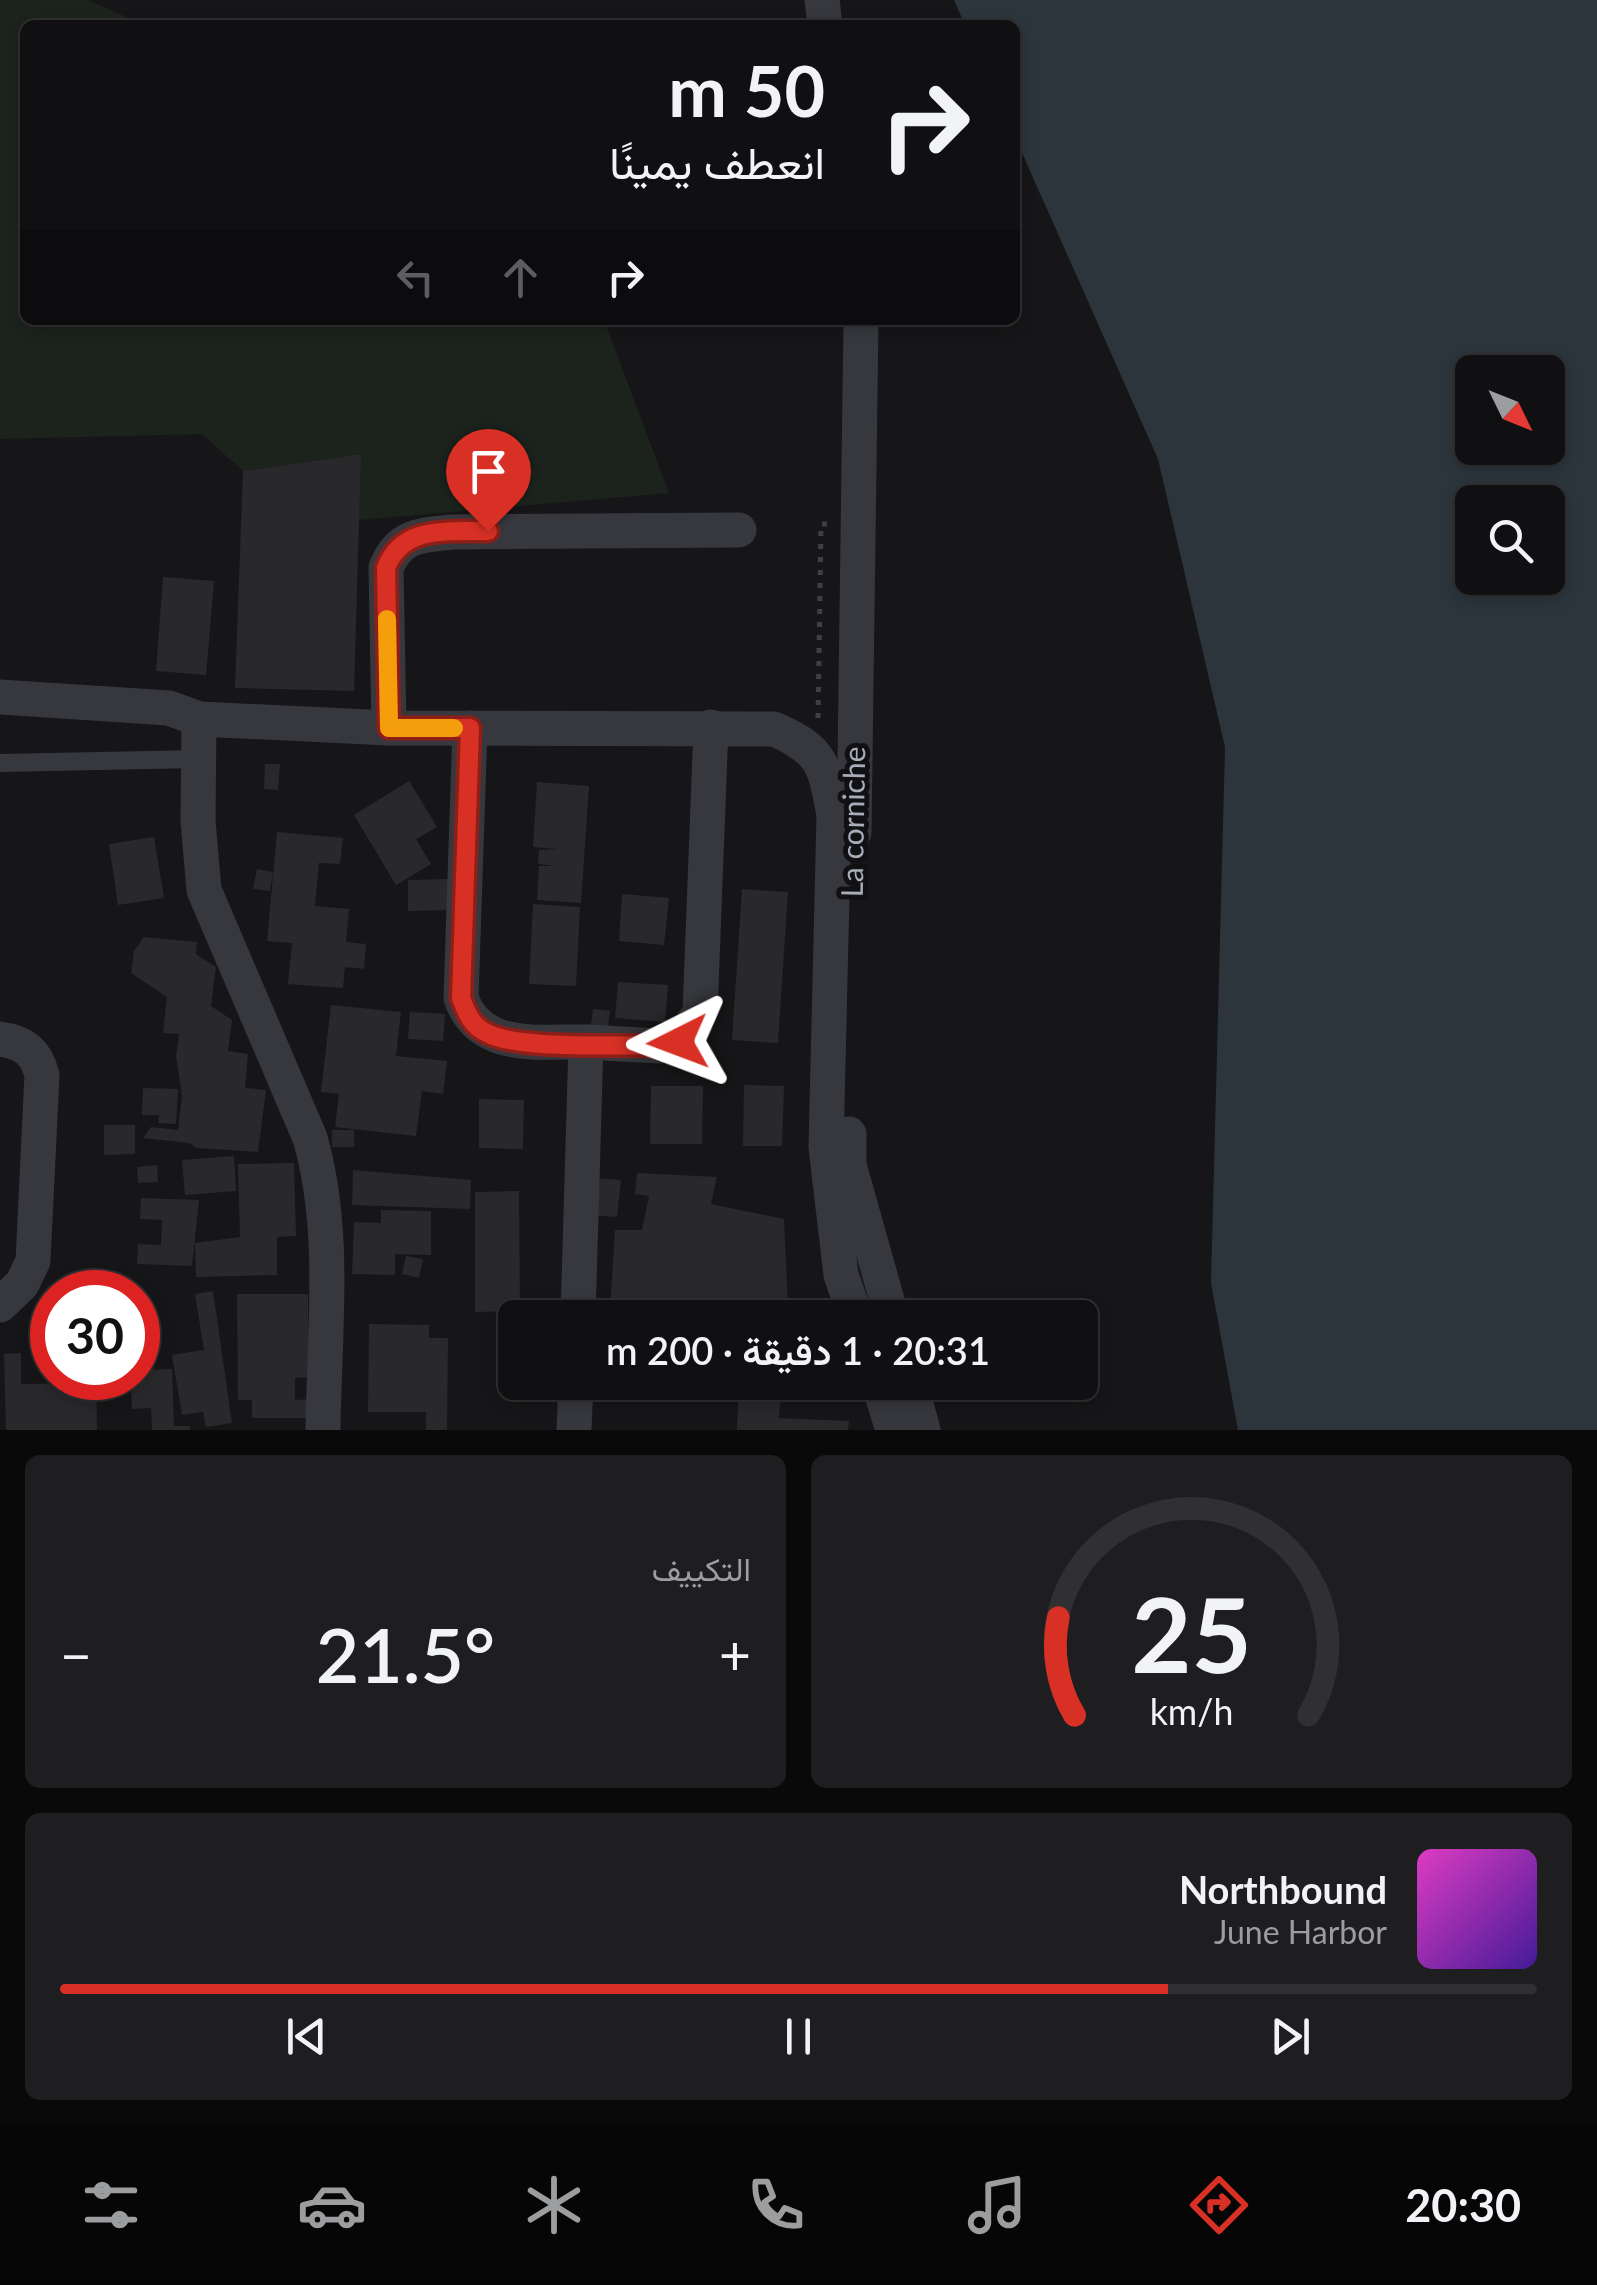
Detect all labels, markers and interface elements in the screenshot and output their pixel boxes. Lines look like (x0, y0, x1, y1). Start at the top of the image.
text: 50 m (668, 48, 825, 132)
icon: right (860, 60, 990, 190)
text: انعطف يمينًا (609, 135, 825, 189)
icon: left (388, 250, 443, 305)
icon: ahead (493, 250, 548, 305)
icon: right (598, 250, 653, 305)
north arrow (1455, 355, 1565, 465)
map controls (1455, 355, 1565, 595)
pin (446, 429, 531, 532)
icon: arrive (461, 444, 516, 499)
button: search (1455, 485, 1565, 595)
street label: La corniche (833, 746, 871, 898)
position arrow (626, 990, 730, 1094)
speed limit sign: 30 (30, 1270, 160, 1400)
text: 20:31 · 1 دقيقة · 200 m (606, 1327, 990, 1373)
text: التكييف (652, 1549, 751, 1588)
text: 25 (1131, 1570, 1252, 1695)
text: 21.5° (316, 1609, 495, 1699)
text: − (60, 1621, 92, 1687)
text: + (719, 1621, 751, 1687)
text: km/h (1150, 1690, 1233, 1733)
text: Northbound (1179, 1866, 1387, 1912)
text: June Harbor (1214, 1912, 1387, 1951)
icon: previous (279, 2009, 334, 2064)
icon: pause (771, 2009, 826, 2064)
icon: next (1263, 2009, 1318, 2064)
icon: filters (76, 2170, 146, 2240)
icon: car (297, 2170, 367, 2240)
icon: climate (519, 2170, 589, 2240)
icon: phone (741, 2170, 811, 2240)
icon: music (962, 2170, 1032, 2240)
icon: directions (1184, 2170, 1254, 2240)
text: 20:30 (1405, 2178, 1521, 2232)

